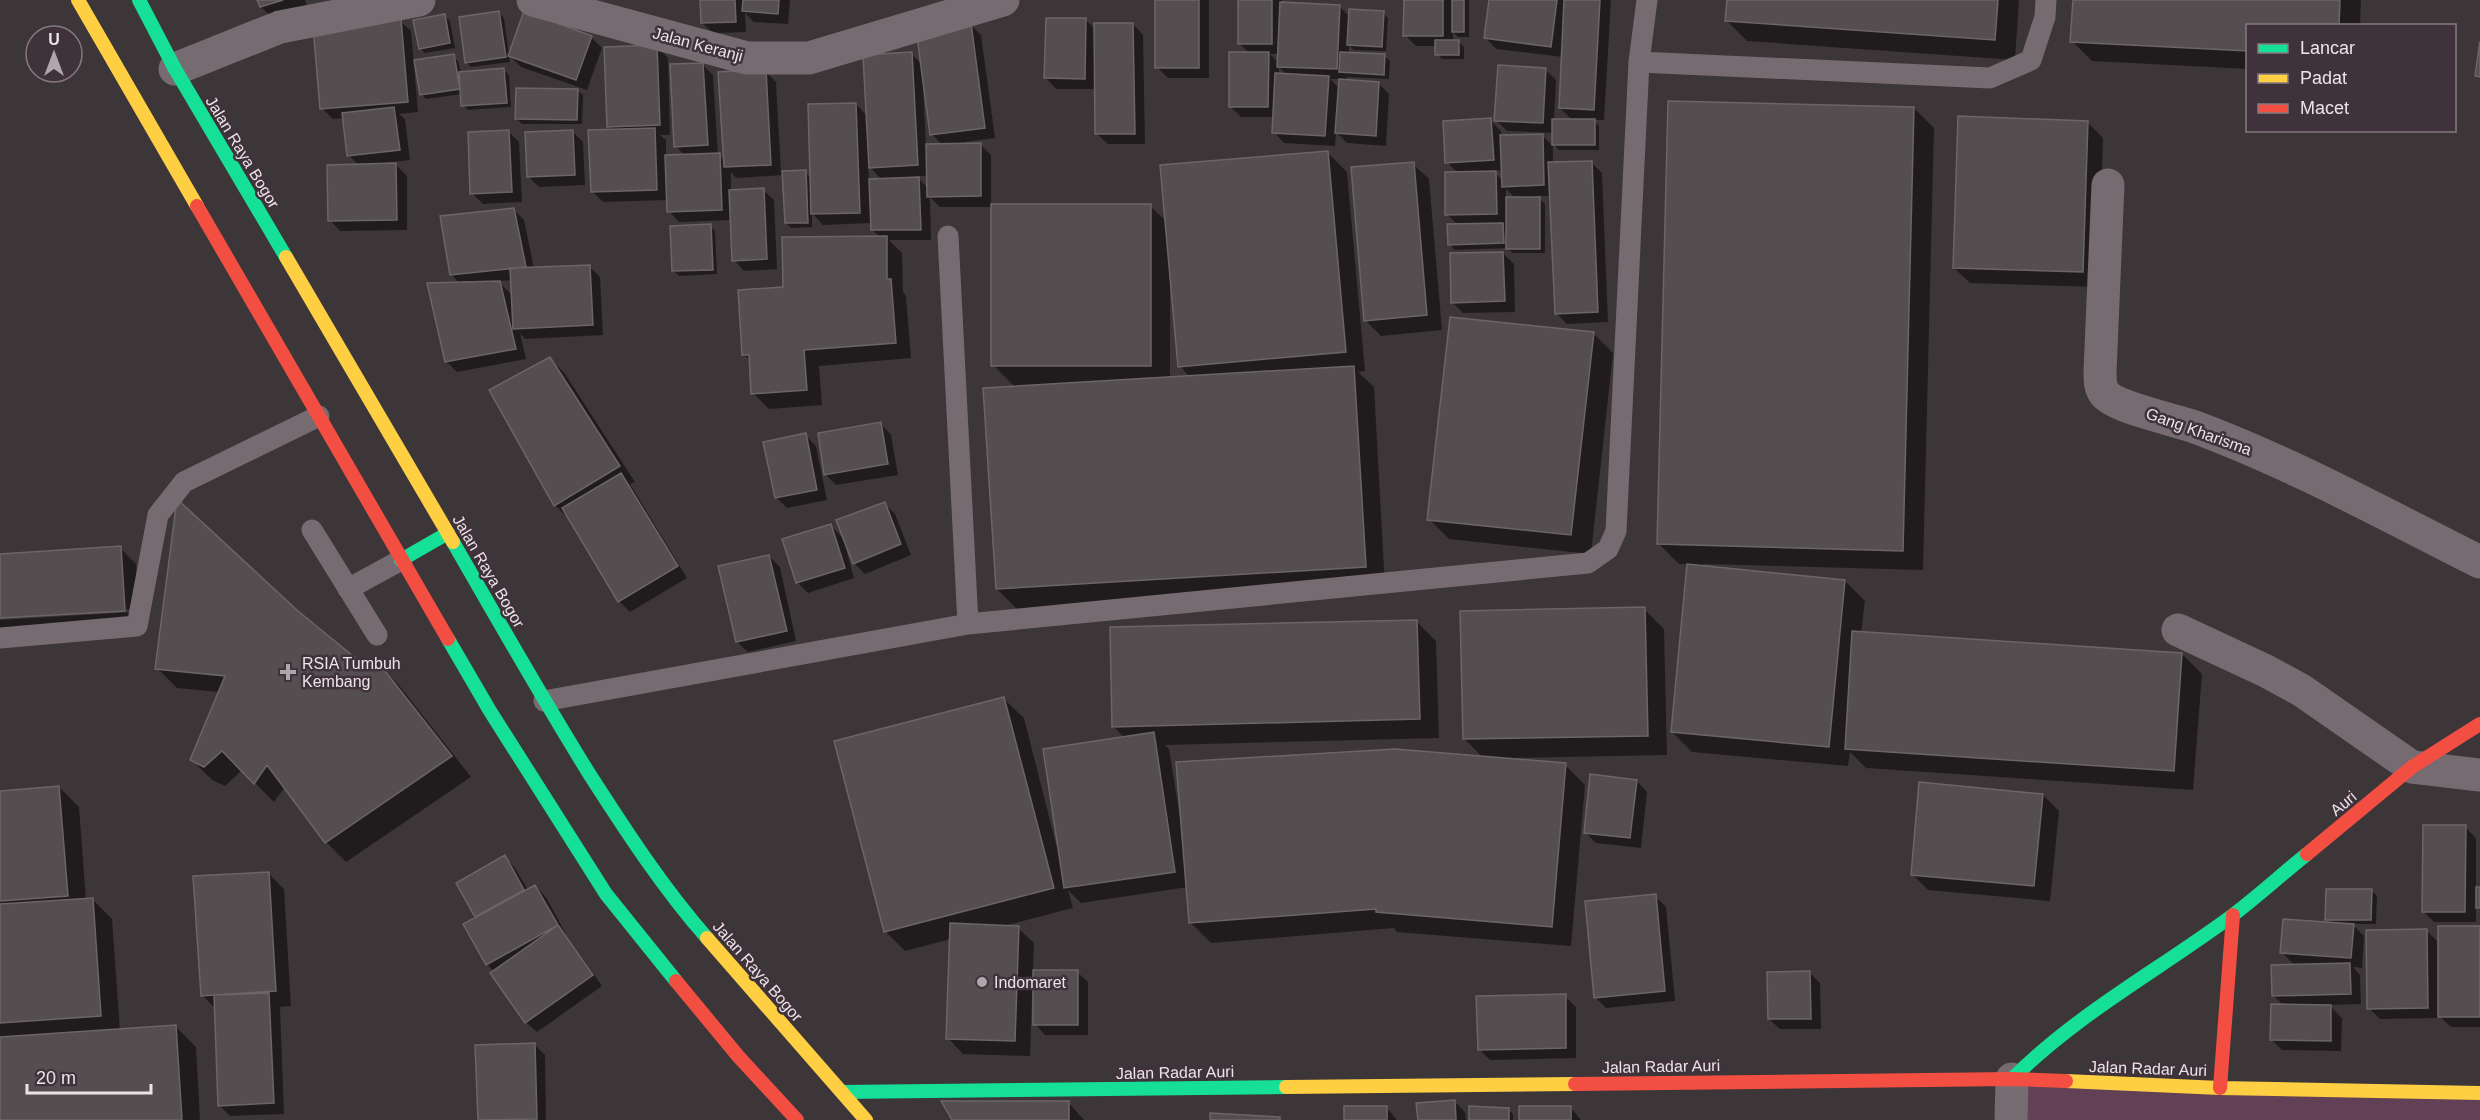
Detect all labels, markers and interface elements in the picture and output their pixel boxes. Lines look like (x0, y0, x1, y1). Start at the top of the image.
north arrow (24, 24, 84, 84)
street label: Jalan Keranji (651, 24, 745, 65)
legend (2246, 24, 2456, 132)
text: U (48, 31, 60, 48)
text: Lancar (2300, 38, 2355, 58)
text: Padat (2300, 68, 2347, 88)
street label: Jalan Raya Bogor (203, 93, 283, 212)
text: Macet (2300, 98, 2349, 118)
street label: Gang Kharisma (2144, 404, 2254, 459)
street label: Jalan Raya Bogor (449, 512, 528, 631)
place label: RSIA Tumbuh Kembang (302, 655, 401, 690)
marker: RSIA Tumbuh Kembang (279, 663, 297, 681)
street label: Auri (2327, 788, 2360, 819)
street label: Jalan Raya Bogor (709, 918, 806, 1025)
place label: Indomaret (994, 974, 1067, 991)
marker: Indomaret (975, 975, 989, 989)
scale bar (27, 1057, 152, 1095)
street label: Jalan Radar Auri (1602, 1057, 1720, 1076)
street label: Jalan Radar Auri (2089, 1058, 2207, 1079)
street label: Jalan Radar Auri (1116, 1063, 1234, 1082)
text: 20 m (36, 1068, 76, 1088)

